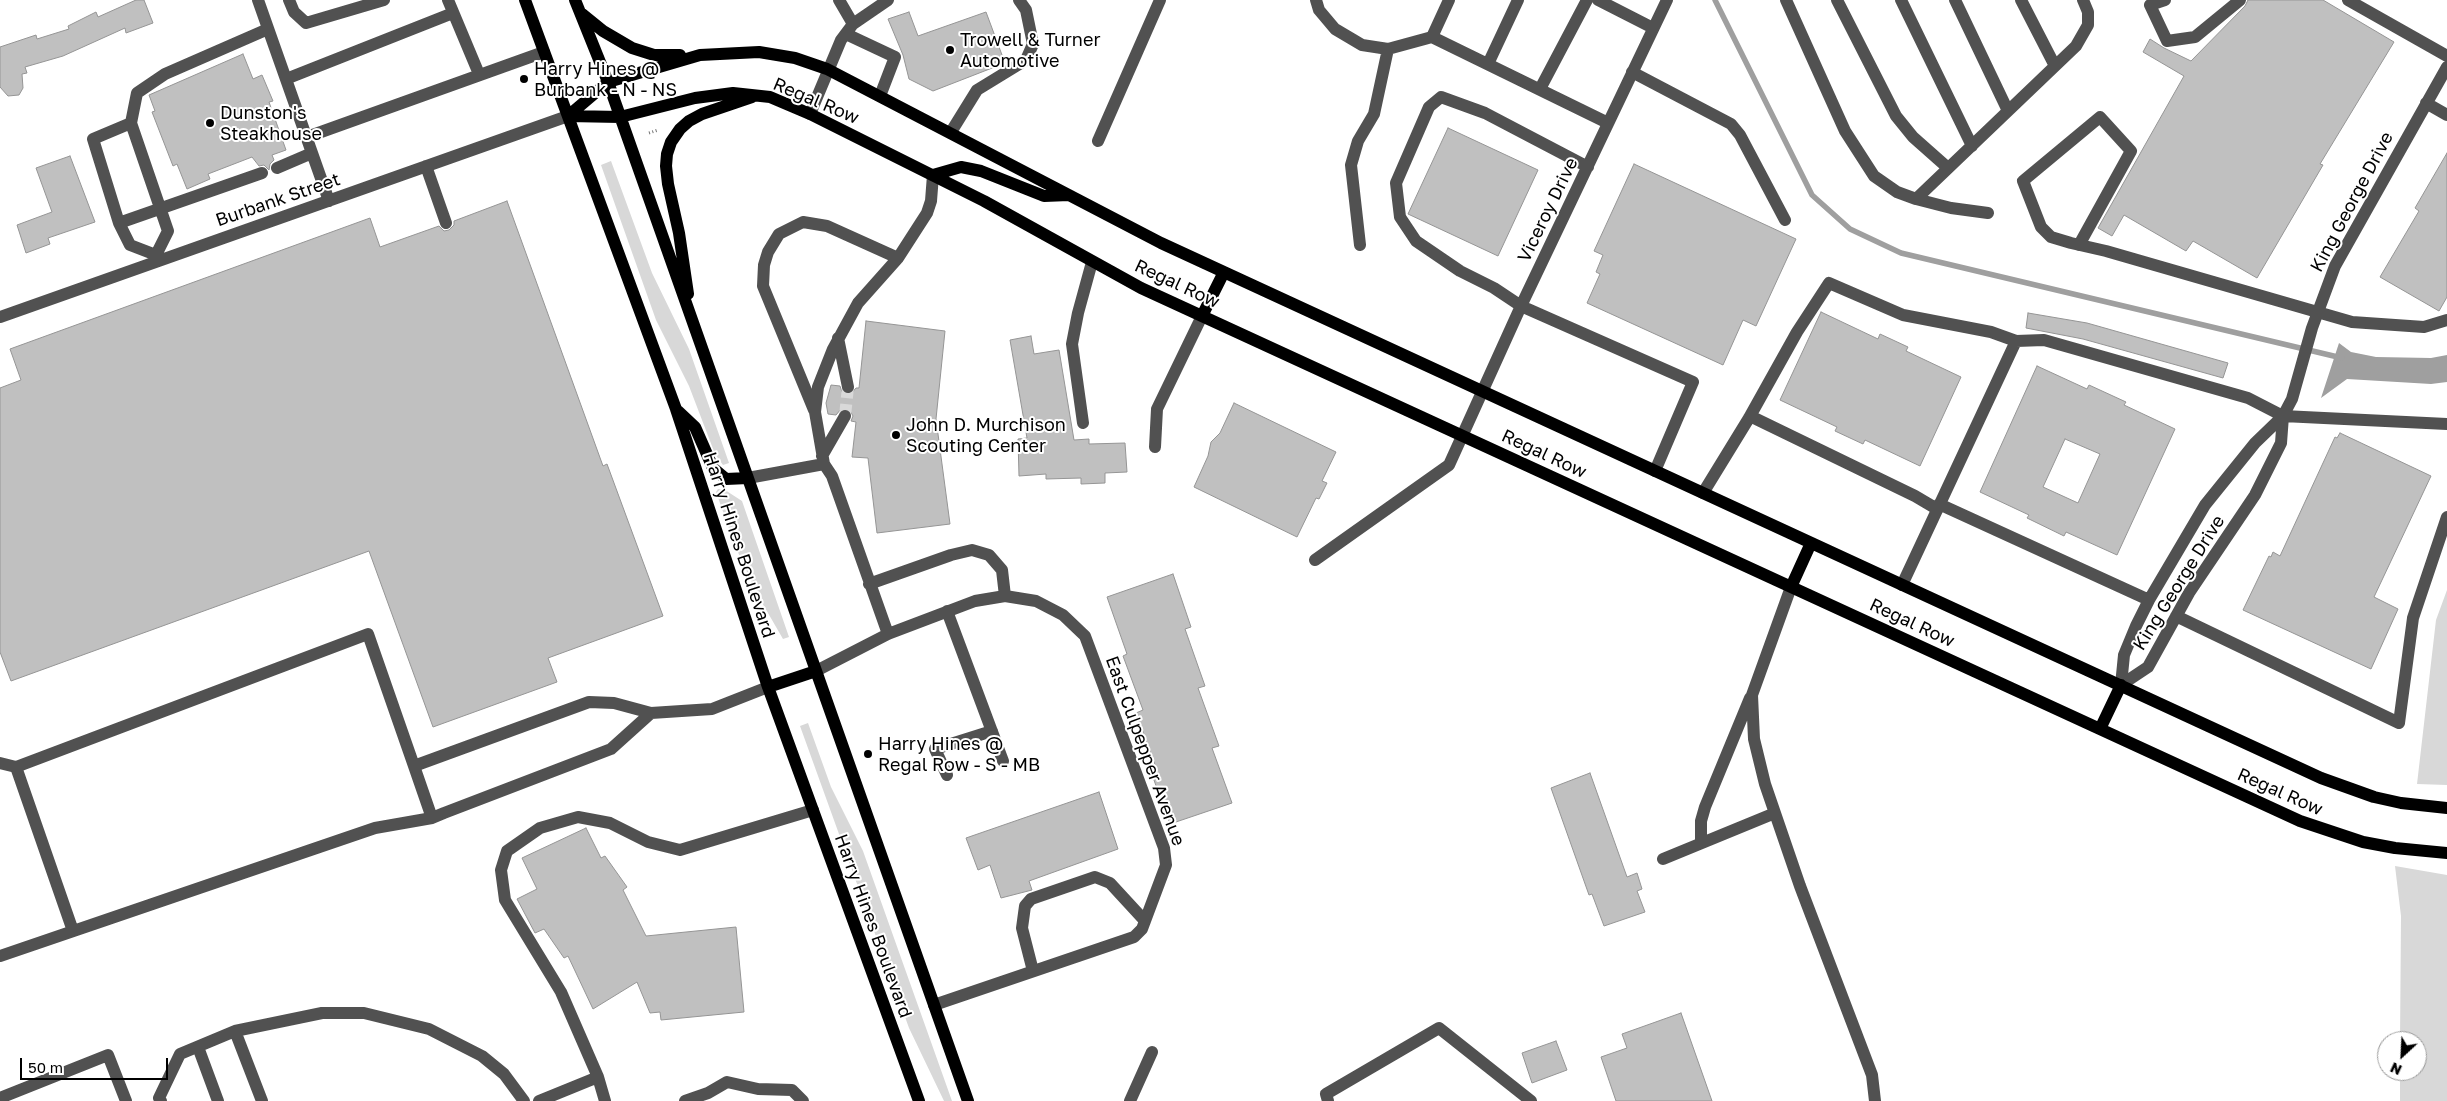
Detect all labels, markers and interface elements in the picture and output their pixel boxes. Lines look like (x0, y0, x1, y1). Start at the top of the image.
place label: Trowell & Turner Automotive (960, 29, 1100, 72)
marker: Trowell & Turner Automotive (944, 44, 956, 56)
place label: Harry Hines @ Burbank - N - NS (534, 58, 677, 100)
marker: Harry Hines @ Burbank - N - NS (518, 73, 530, 85)
street label: Regal Row (770, 73, 862, 129)
place label: Dunston's Steakhouse (220, 102, 322, 144)
marker: Dunston's Steakhouse (204, 117, 216, 129)
street label: King George Drive (2306, 128, 2398, 276)
street label: Viceroy Drive (1513, 154, 1583, 266)
street label: Burbank Street (213, 169, 343, 231)
street label: Regal Row (1131, 255, 1223, 313)
place label: John D. Murchison Scouting Center (906, 414, 1066, 456)
street label: Regal Row (1498, 425, 1590, 483)
marker: John D. Murchison Scouting Center (890, 429, 902, 441)
street label: Harry Hines Boulevard (699, 449, 779, 641)
street label: King George Drive (2129, 511, 2229, 655)
street label: Regal Row (1866, 594, 1958, 652)
street label: East Culpepper Avenue (1101, 653, 1189, 849)
place label: Harry Hines @ Regal Row - S - MB (878, 733, 1040, 776)
marker: Harry Hines @ Regal Row - S - MB (862, 748, 874, 760)
street label: Regal Row (2234, 764, 2326, 820)
street label: Harry Hines Boulevard (830, 831, 916, 1021)
north arrow (2377, 1031, 2427, 1081)
scale bar (22, 1048, 170, 1080)
text: 50 m (28, 1058, 63, 1076)
text: N (2387, 1059, 2404, 1079)

